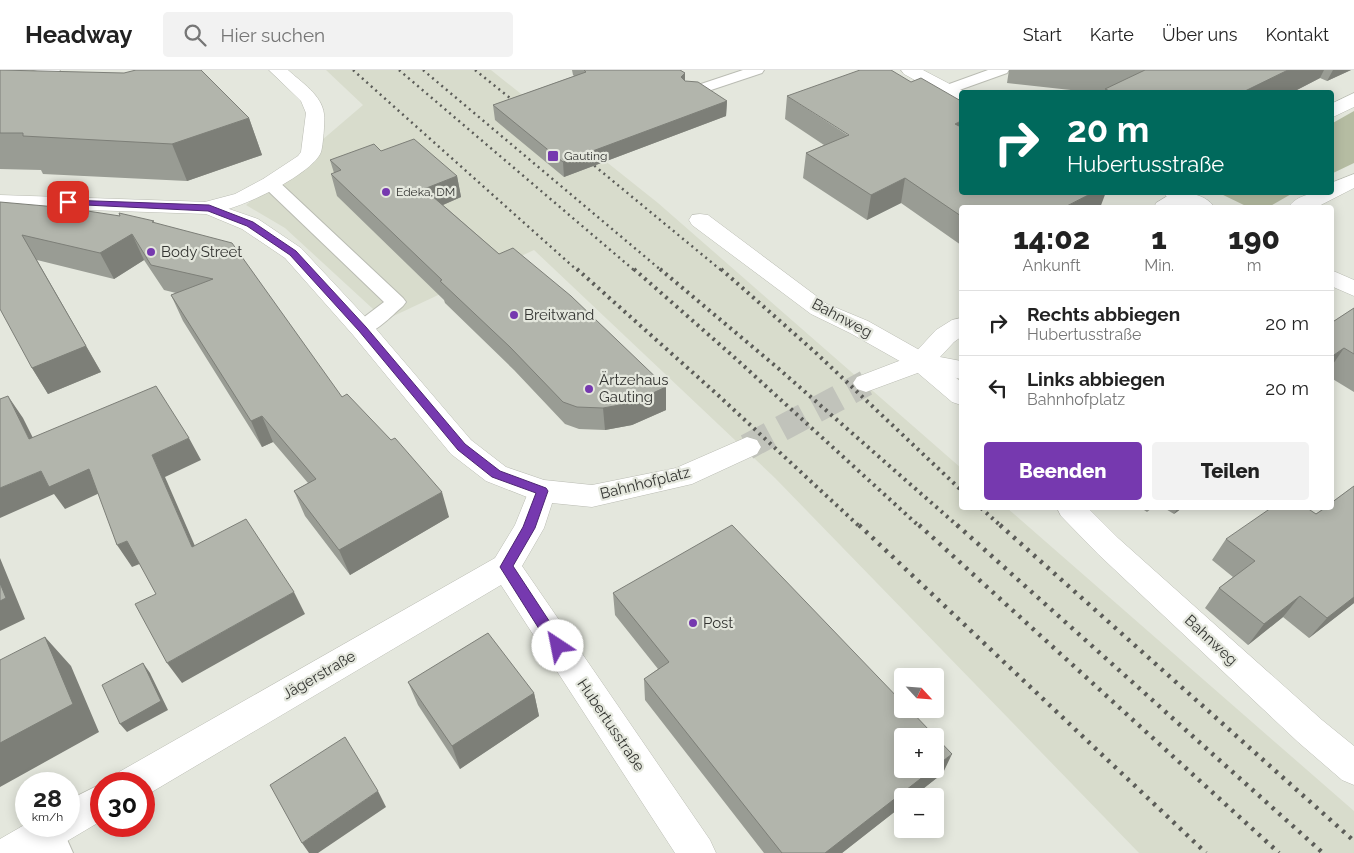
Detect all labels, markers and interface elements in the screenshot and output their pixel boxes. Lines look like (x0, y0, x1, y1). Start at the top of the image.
search box (163, 12, 513, 57)
text: Headway (25, 20, 133, 49)
icon: search (181, 21, 209, 49)
text: Hier suchen (221, 24, 325, 46)
text: Start (1023, 24, 1062, 45)
text: Karte (1090, 24, 1134, 45)
text: Über uns (1162, 24, 1237, 45)
text: Kontakt (1265, 24, 1329, 45)
text: 20 m (1067, 109, 1149, 150)
icon: right (984, 110, 1049, 175)
marker: Gauting (546, 149, 560, 163)
place label: Gauting (564, 149, 607, 163)
text: Hubertusstraße (1067, 151, 1224, 177)
pin (47, 181, 89, 223)
place label: Edeka, DM (396, 185, 455, 199)
marker: Edeka, DM (380, 186, 392, 198)
icon: arrive (54, 188, 82, 216)
text: 14:02 (1013, 221, 1090, 256)
text: 1 (1151, 221, 1167, 256)
text: 190 (1228, 221, 1280, 256)
place label: Body Street (161, 243, 242, 261)
marker: Body Street (145, 246, 157, 258)
text: Ankunft (1023, 256, 1081, 275)
text: Min. (1144, 256, 1174, 275)
text: m (1247, 256, 1261, 275)
street label: Bahnweg (809, 295, 875, 341)
text: Rechts abbiegen (1027, 303, 1180, 325)
place label: Breitwand (524, 306, 594, 324)
marker: Breitwand (508, 309, 520, 321)
icon: right (984, 309, 1012, 337)
text: 20 m (1265, 312, 1309, 334)
text: Hubertusstraße (1027, 325, 1141, 344)
text: Links abbiegen (1027, 368, 1165, 390)
place label: Ärtzehaus Gauting (599, 370, 669, 406)
icon: left (984, 374, 1012, 402)
text: 20 m (1265, 377, 1309, 399)
marker: Ärtzehaus Gauting (583, 383, 595, 395)
text: Bahnhofplatz (1027, 390, 1125, 409)
button: Beenden (984, 442, 1142, 500)
button: Teilen (1152, 442, 1309, 500)
street label: Bahnhofplatz (598, 463, 692, 503)
street label: Bahnweg (1181, 611, 1241, 669)
place label: Post (703, 614, 733, 632)
marker: Post (687, 617, 699, 629)
position arrow (531, 619, 583, 671)
street label: Jägerstraße (279, 647, 359, 703)
north arrow (894, 668, 944, 718)
map controls (894, 668, 944, 838)
street label: Hubertusstraße (574, 676, 649, 775)
button: + (894, 728, 944, 778)
speed limit sign: 30 (90, 772, 155, 837)
text: 28 (33, 783, 62, 813)
button: − (894, 788, 944, 838)
text: km/h (32, 810, 63, 824)

